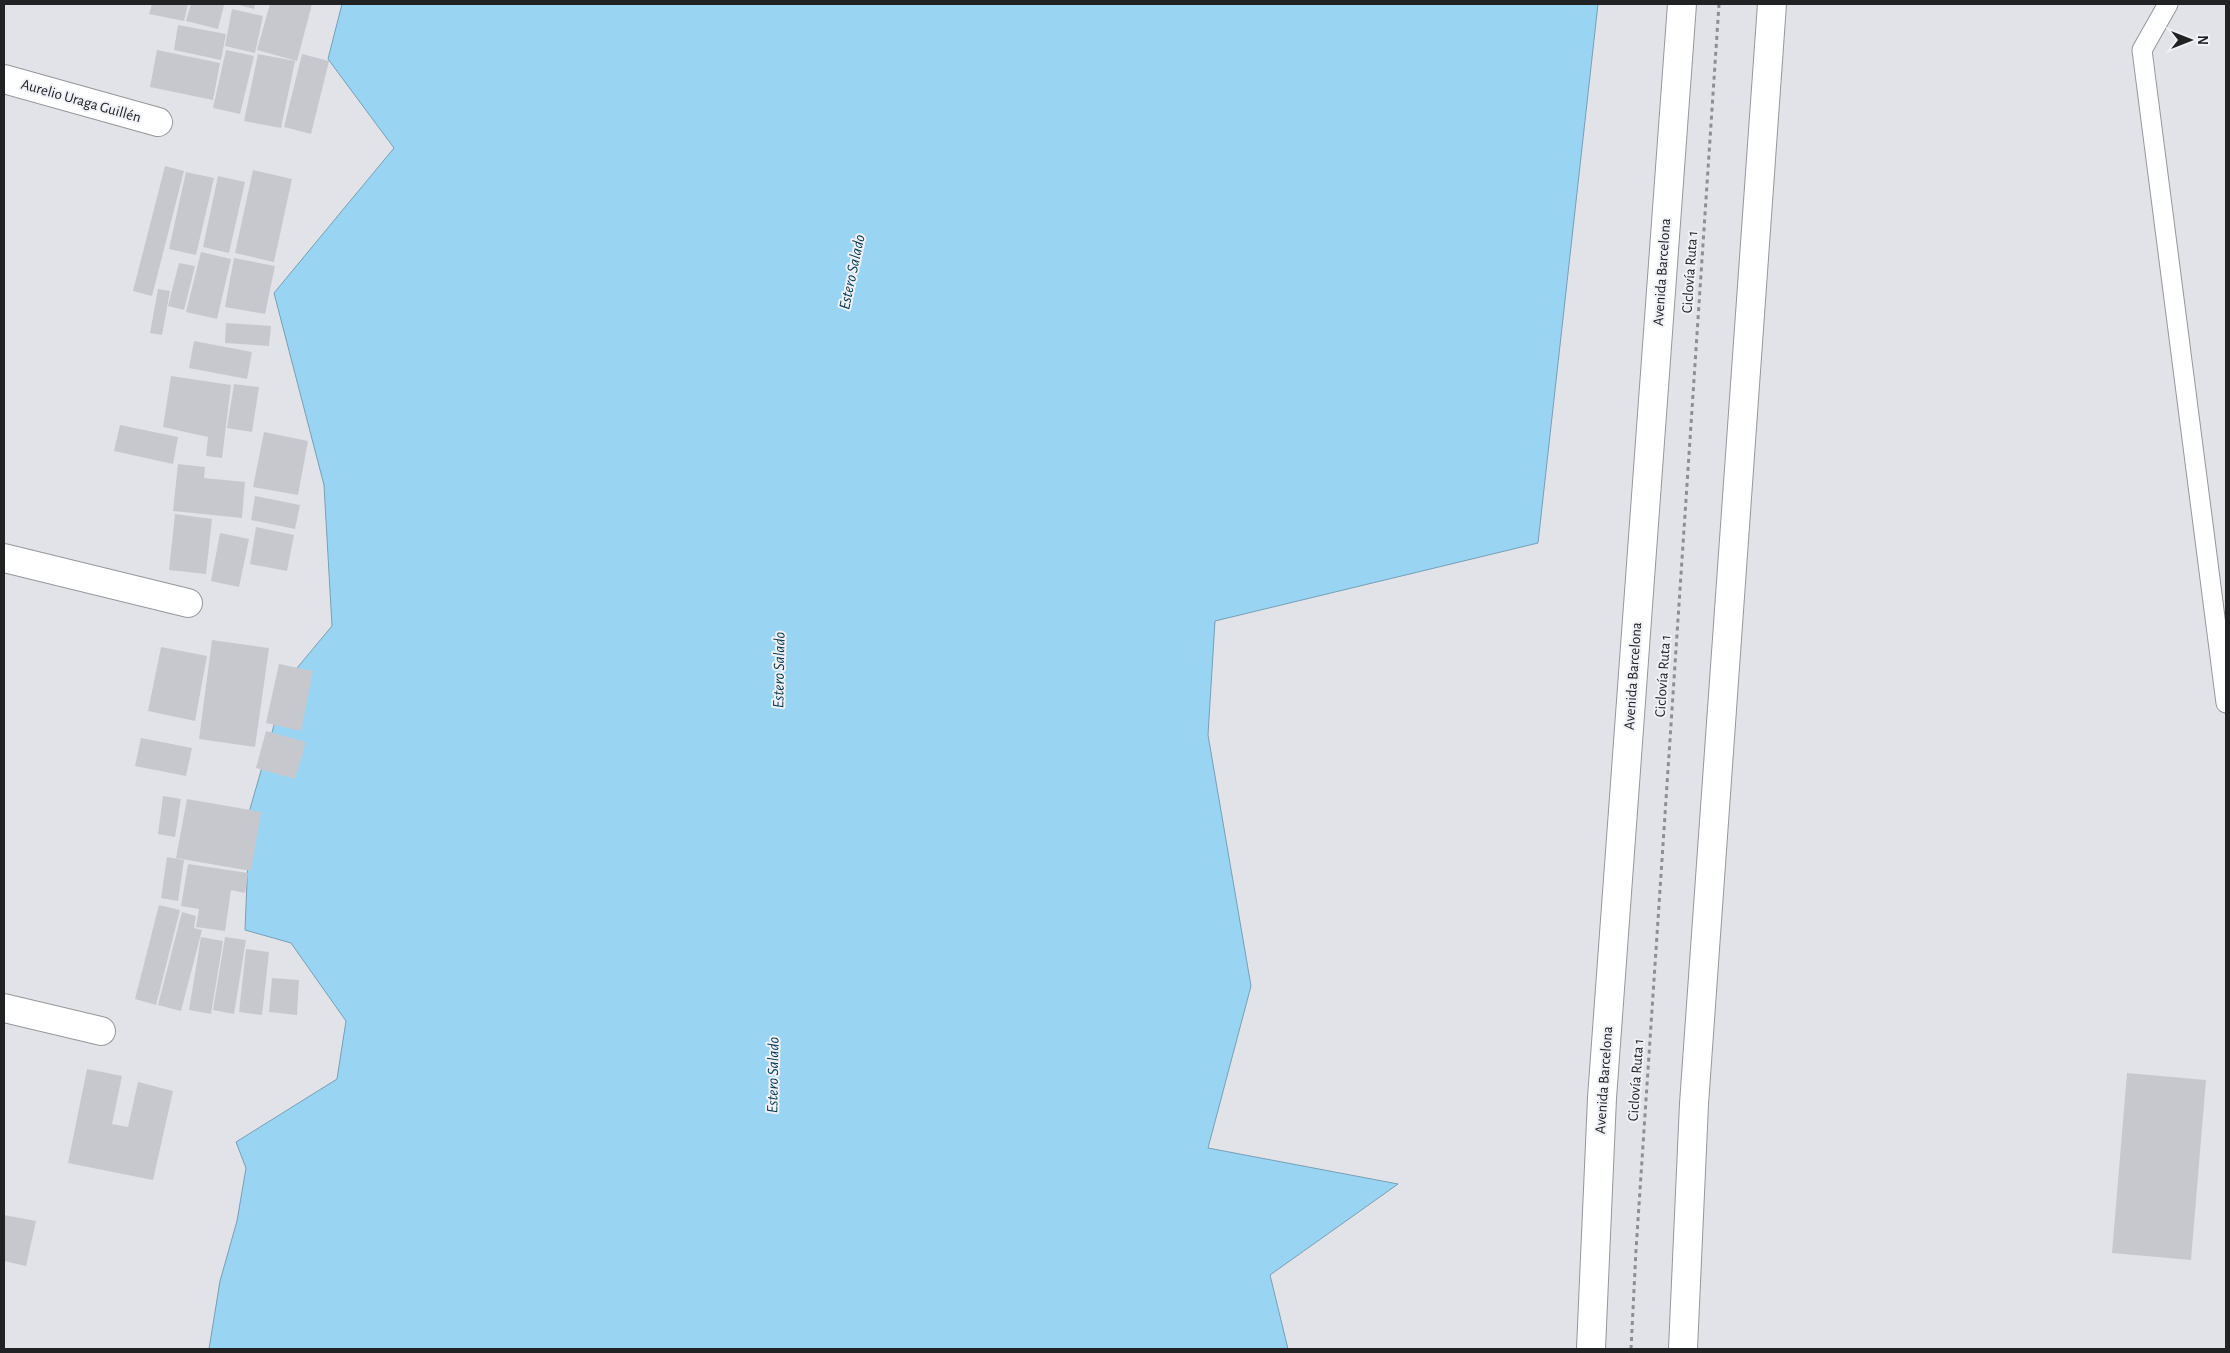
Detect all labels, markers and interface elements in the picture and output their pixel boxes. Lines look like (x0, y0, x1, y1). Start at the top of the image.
north arrow (2165, 15, 2215, 65)
text: N (2195, 35, 2209, 45)
street label: Aurelio Uraga Guillén (19, 77, 143, 125)
street label: Avenida Barcelona (1651, 218, 1673, 326)
street label: Ciclovía Ruta 1 (1680, 230, 1700, 314)
water label: Estero Salado (836, 233, 868, 311)
street label: Avenida Barcelona (1622, 622, 1644, 730)
water label: Estero Salado (770, 631, 788, 708)
street label: Ciclovía Ruta 1 (1653, 634, 1673, 718)
street label: Avenida Barcelona (1593, 1026, 1615, 1134)
water label: Estero Salado (764, 1036, 782, 1113)
street label: Ciclovía Ruta 1 (1626, 1038, 1646, 1122)

